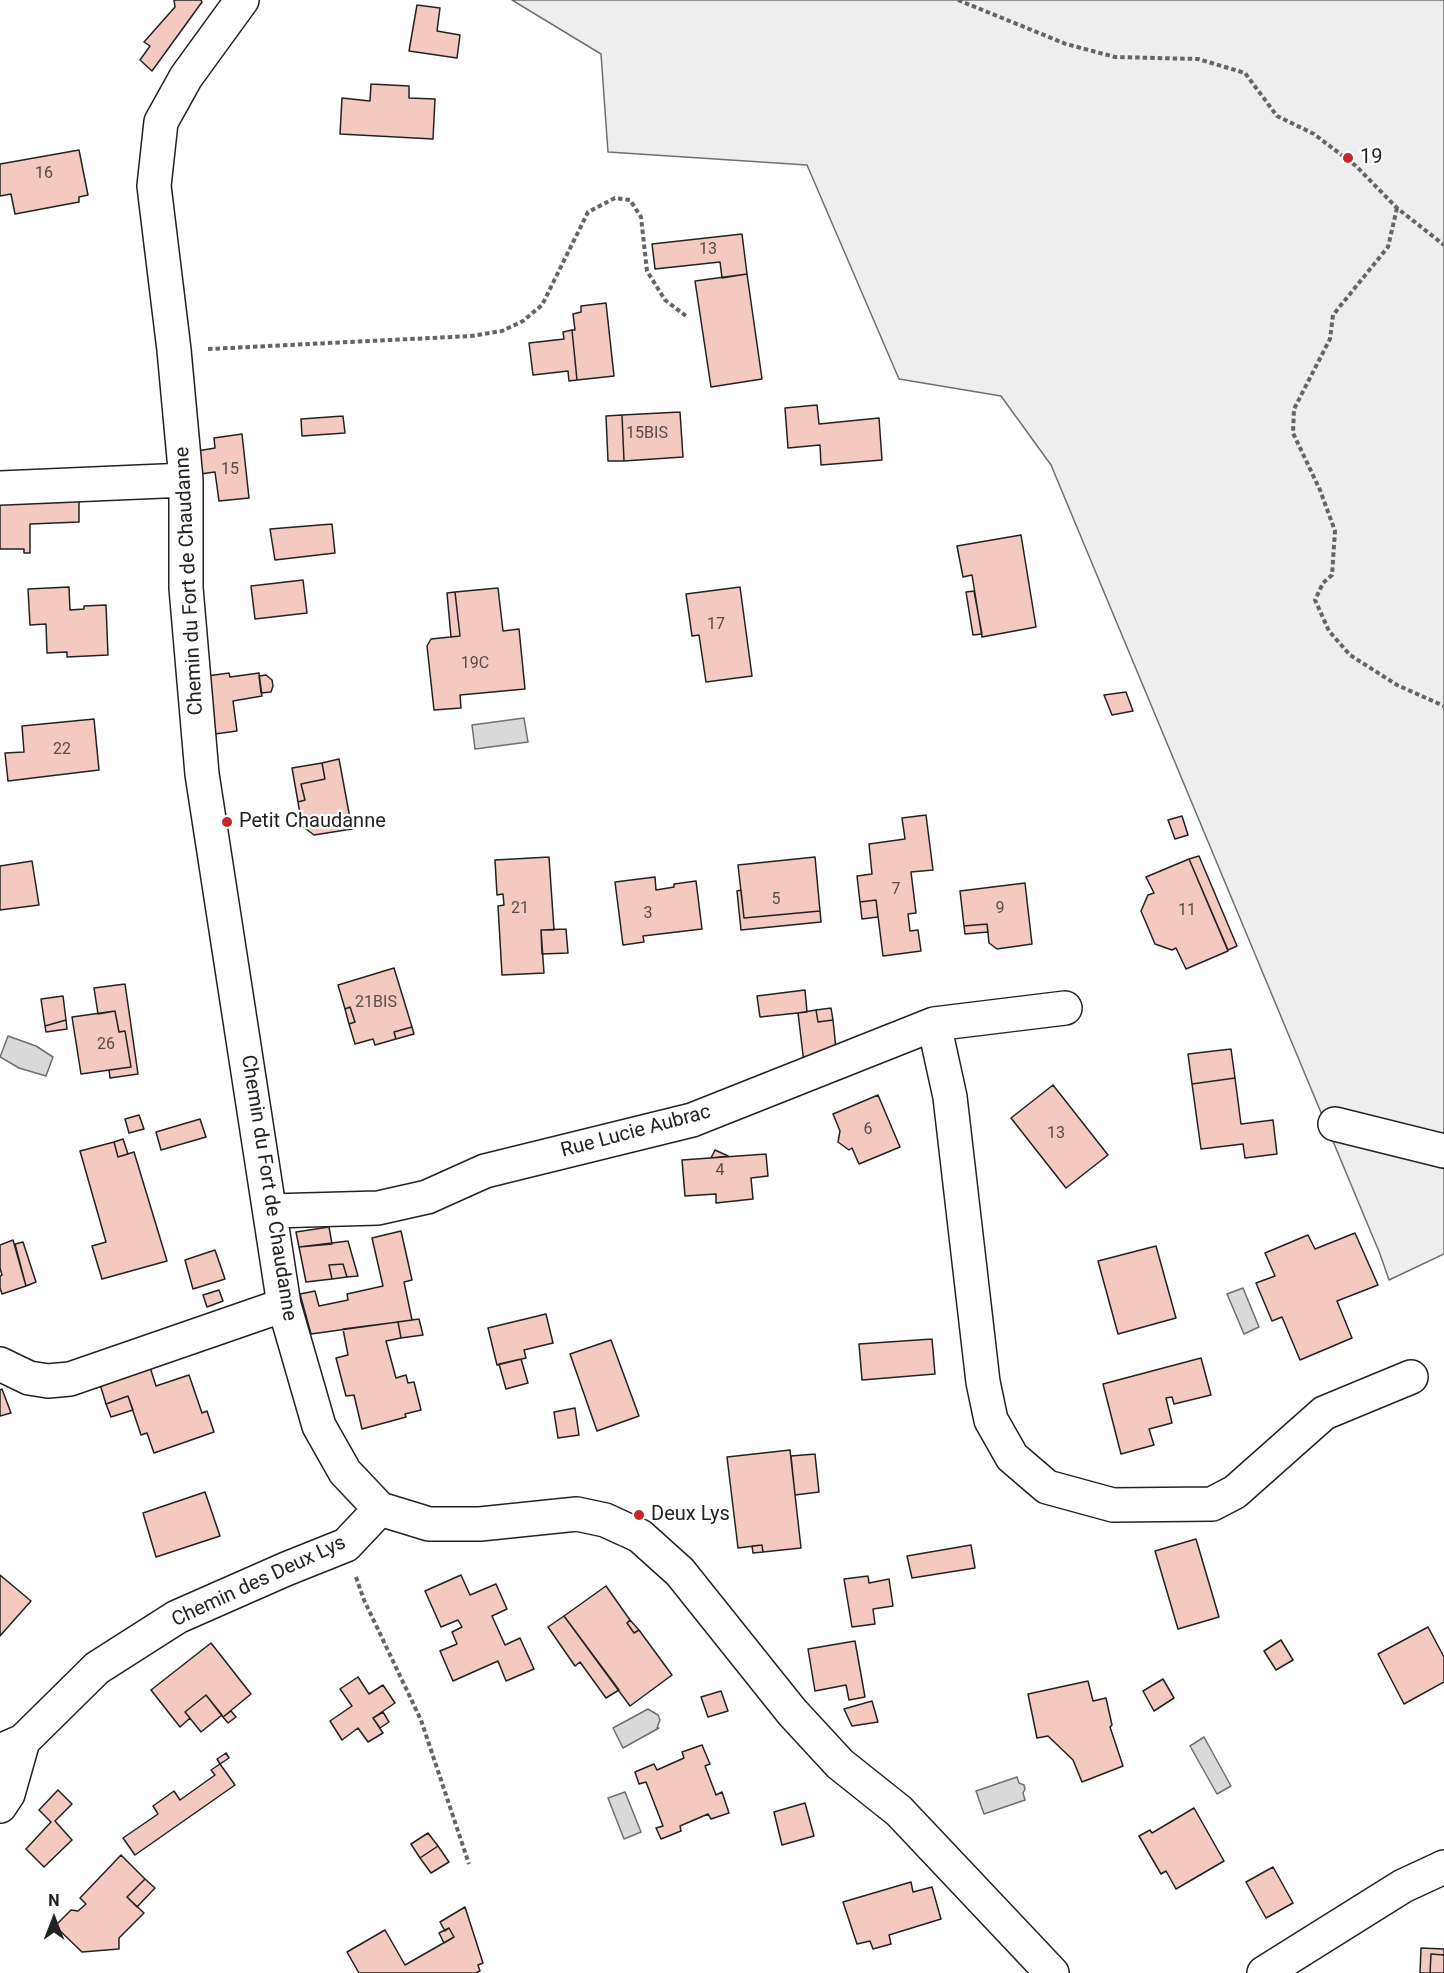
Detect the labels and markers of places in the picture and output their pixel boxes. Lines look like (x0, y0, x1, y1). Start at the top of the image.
place label: 19 (1360, 146, 1382, 170)
marker: 19 (1341, 151, 1355, 165)
place label: Petit Chaudanne (239, 810, 386, 834)
marker: Petit Chaudanne (220, 815, 234, 829)
place label: Deux Lys (651, 1503, 730, 1527)
marker: Deux Lys (632, 1508, 646, 1522)

